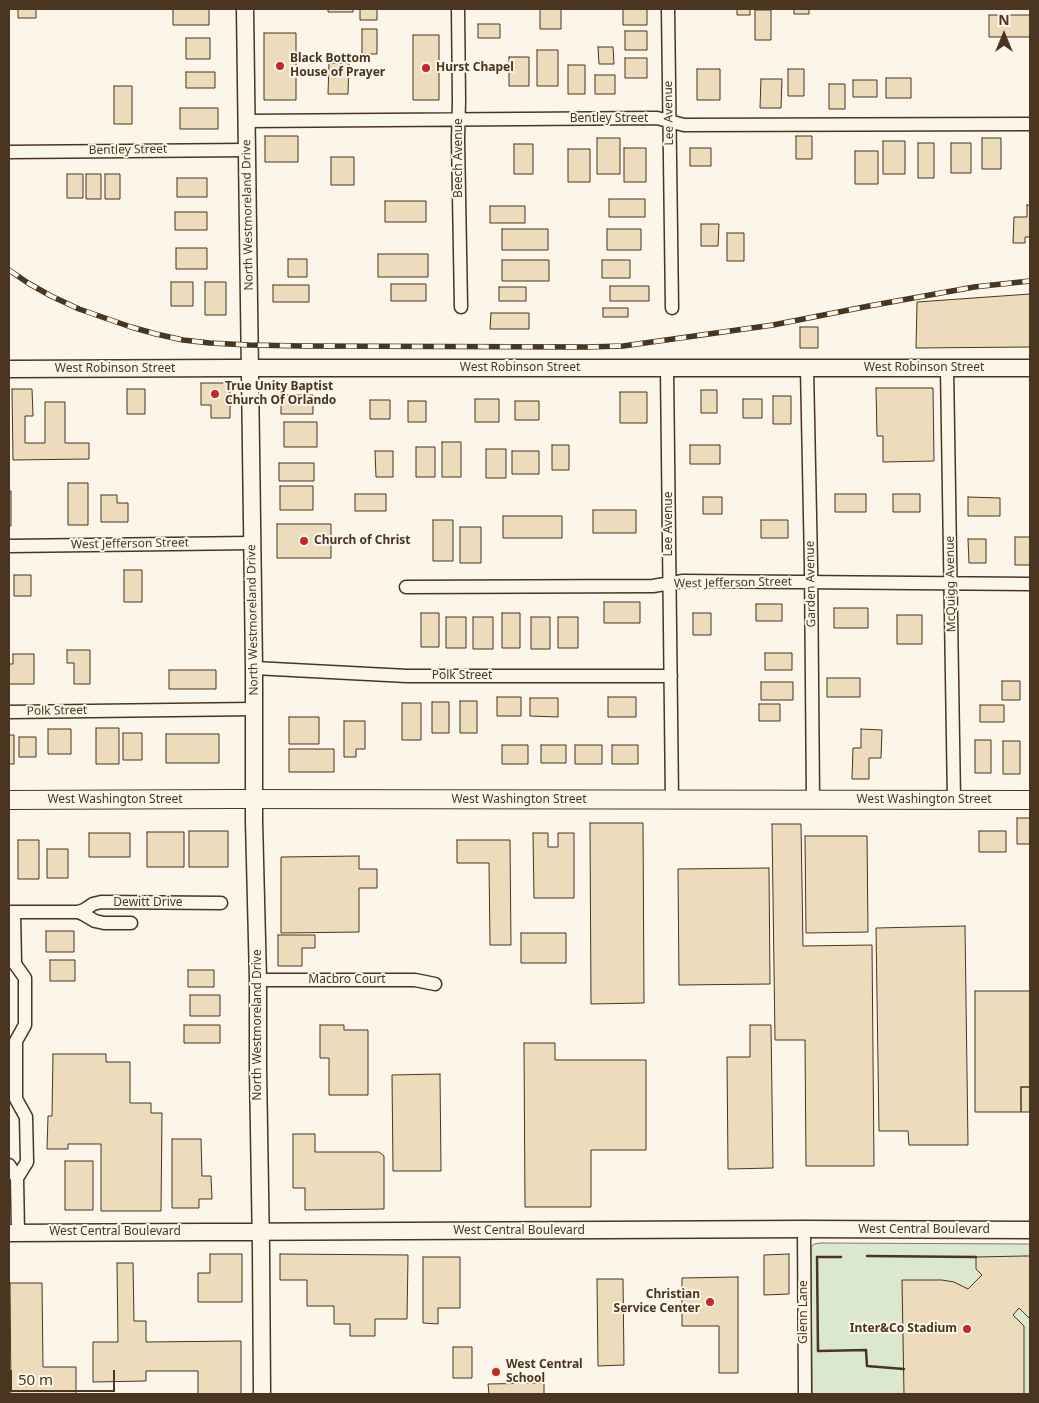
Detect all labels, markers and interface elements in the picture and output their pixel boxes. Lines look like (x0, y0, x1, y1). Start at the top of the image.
north arrow (979, 10, 1029, 60)
text: N (998, 10, 1010, 29)
place label: Black Bottom House of Prayer (290, 52, 385, 80)
marker: Black Bottom House of Prayer (274, 60, 286, 72)
place label: Hurst Chapel (436, 61, 514, 75)
marker: Hurst Chapel (420, 62, 432, 74)
street label: Lee Avenue (661, 80, 677, 146)
street label: Bentley Street (570, 112, 648, 126)
street label: Beech Avenue (452, 118, 466, 198)
street label: North Westmoreland Drive (239, 139, 257, 291)
street label: Bentley Street (89, 142, 167, 158)
street label: West Robinson Street (460, 361, 580, 375)
street label: West Robinson Street (864, 361, 984, 375)
street label: West Robinson Street (55, 362, 175, 376)
place label: True Unity Baptist Church Of Orlando (225, 380, 336, 408)
marker: True Unity Baptist Church Of Orlando (209, 388, 221, 400)
street label: Lee Avenue (662, 491, 676, 557)
place label: Church of Christ (314, 534, 410, 548)
marker: Church of Christ (298, 535, 310, 547)
street label: West Jefferson Street (71, 536, 189, 552)
street label: McQuigg Avenue (943, 536, 959, 632)
street label: Garden Avenue (803, 540, 819, 628)
street label: North Westmoreland Drive (244, 544, 262, 696)
street label: West Jefferson Street (674, 575, 792, 591)
street label: Polk Street (432, 669, 492, 683)
street label: Polk Street (27, 703, 87, 719)
street label: West Washington Street (47, 793, 183, 807)
street label: West Washington Street (451, 793, 587, 807)
street label: West Washington Street (856, 793, 992, 807)
street label: Dewitt Drive (113, 896, 183, 910)
street label: North Westmoreland Drive (251, 949, 265, 1101)
street label: Macbro Court (308, 973, 386, 987)
street label: West Central Boulevard (858, 1223, 990, 1237)
street label: West Central Boulevard (453, 1224, 585, 1238)
street label: West Central Boulevard (49, 1225, 181, 1239)
street label: Glenn Lane (797, 1280, 811, 1344)
place label: Christian Service Center (614, 1288, 700, 1316)
marker: Christian Service Center (704, 1296, 716, 1308)
place label: Inter&Co Stadium (850, 1322, 957, 1336)
marker: Inter&Co Stadium (961, 1323, 973, 1335)
place label: West Central School (506, 1358, 583, 1386)
scale bar (12, 1360, 118, 1392)
marker: West Central School (490, 1366, 502, 1378)
text: 50 m (18, 1369, 53, 1389)

